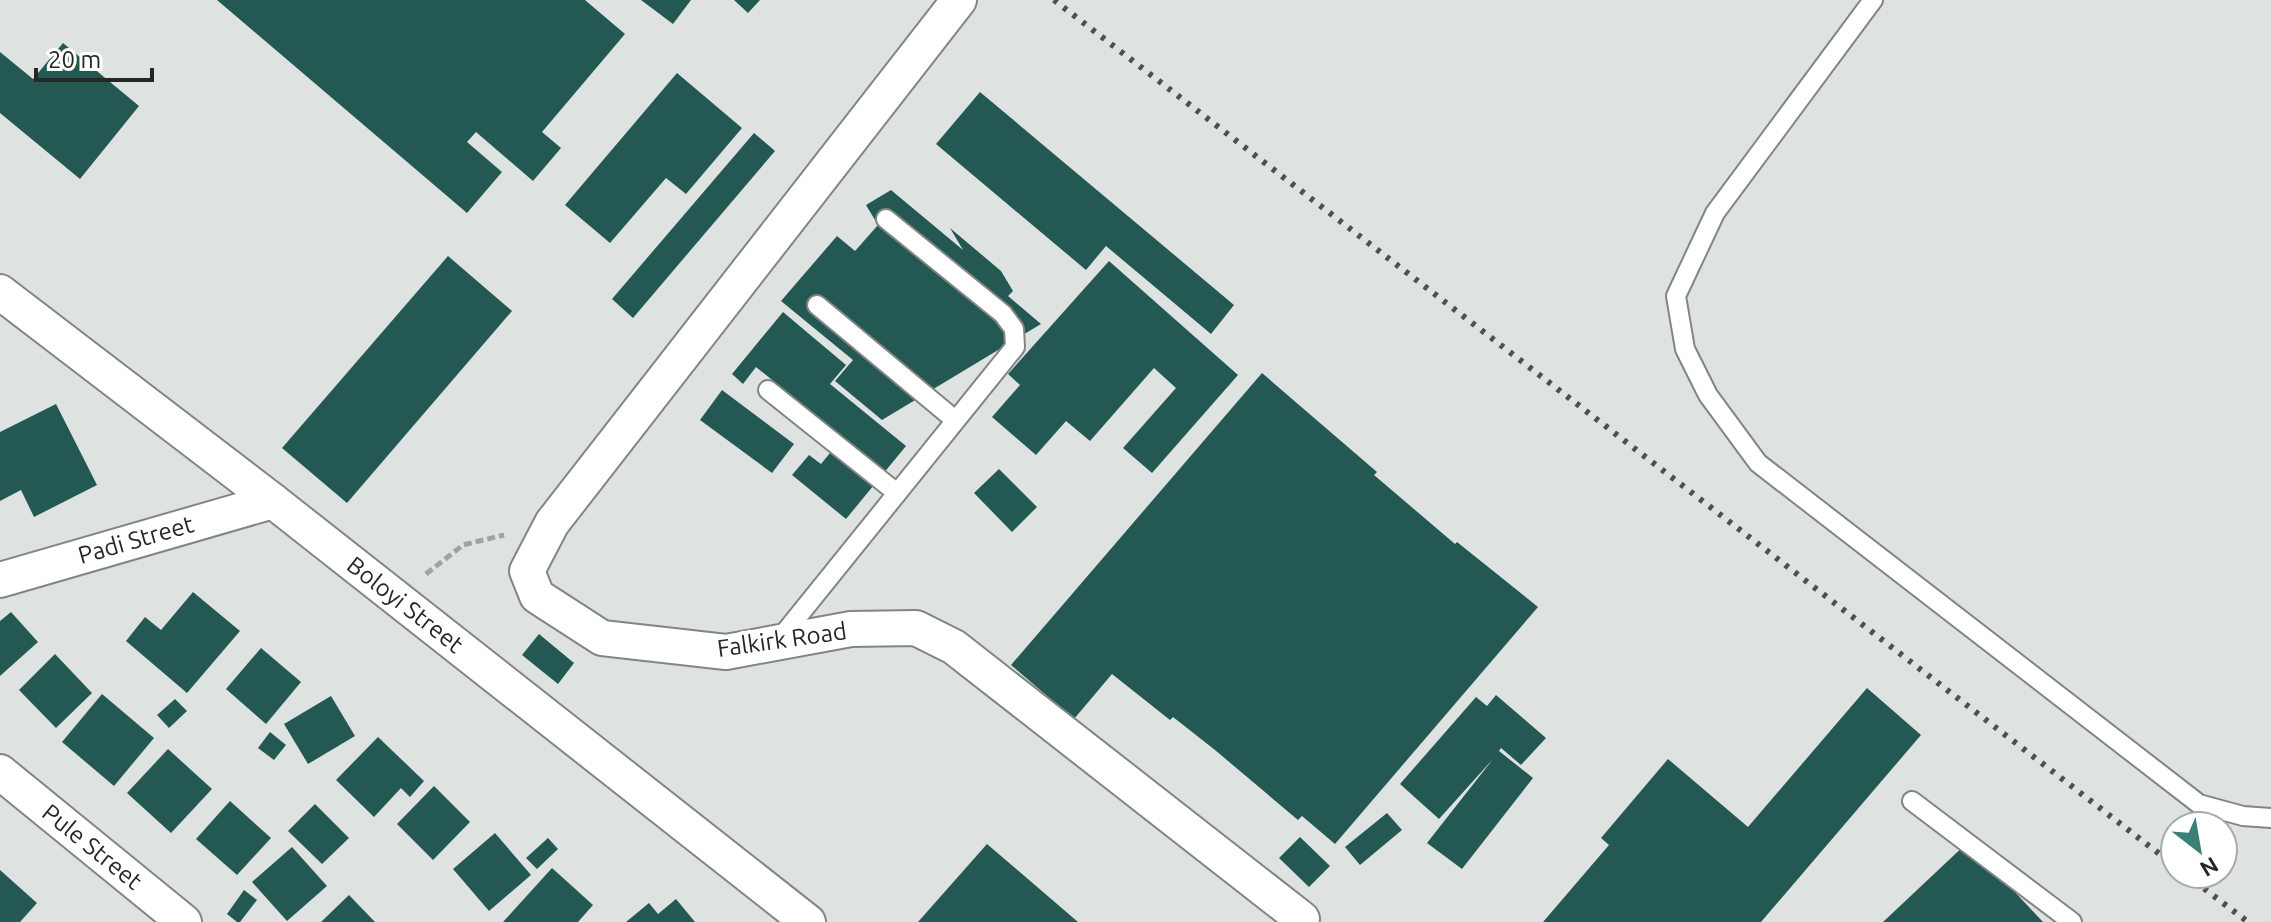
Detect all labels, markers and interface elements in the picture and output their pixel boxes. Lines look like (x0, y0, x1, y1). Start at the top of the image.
scale bar (36, 32, 152, 82)
text: 20 m (48, 46, 101, 73)
street label: Padi Street (75, 510, 197, 569)
street label: Boloyi Street (342, 551, 469, 659)
street label: Falkirk Road (716, 617, 848, 662)
street label: Pule Street (37, 798, 148, 895)
north arrow (2159, 810, 2239, 890)
text: N (2196, 853, 2223, 883)

